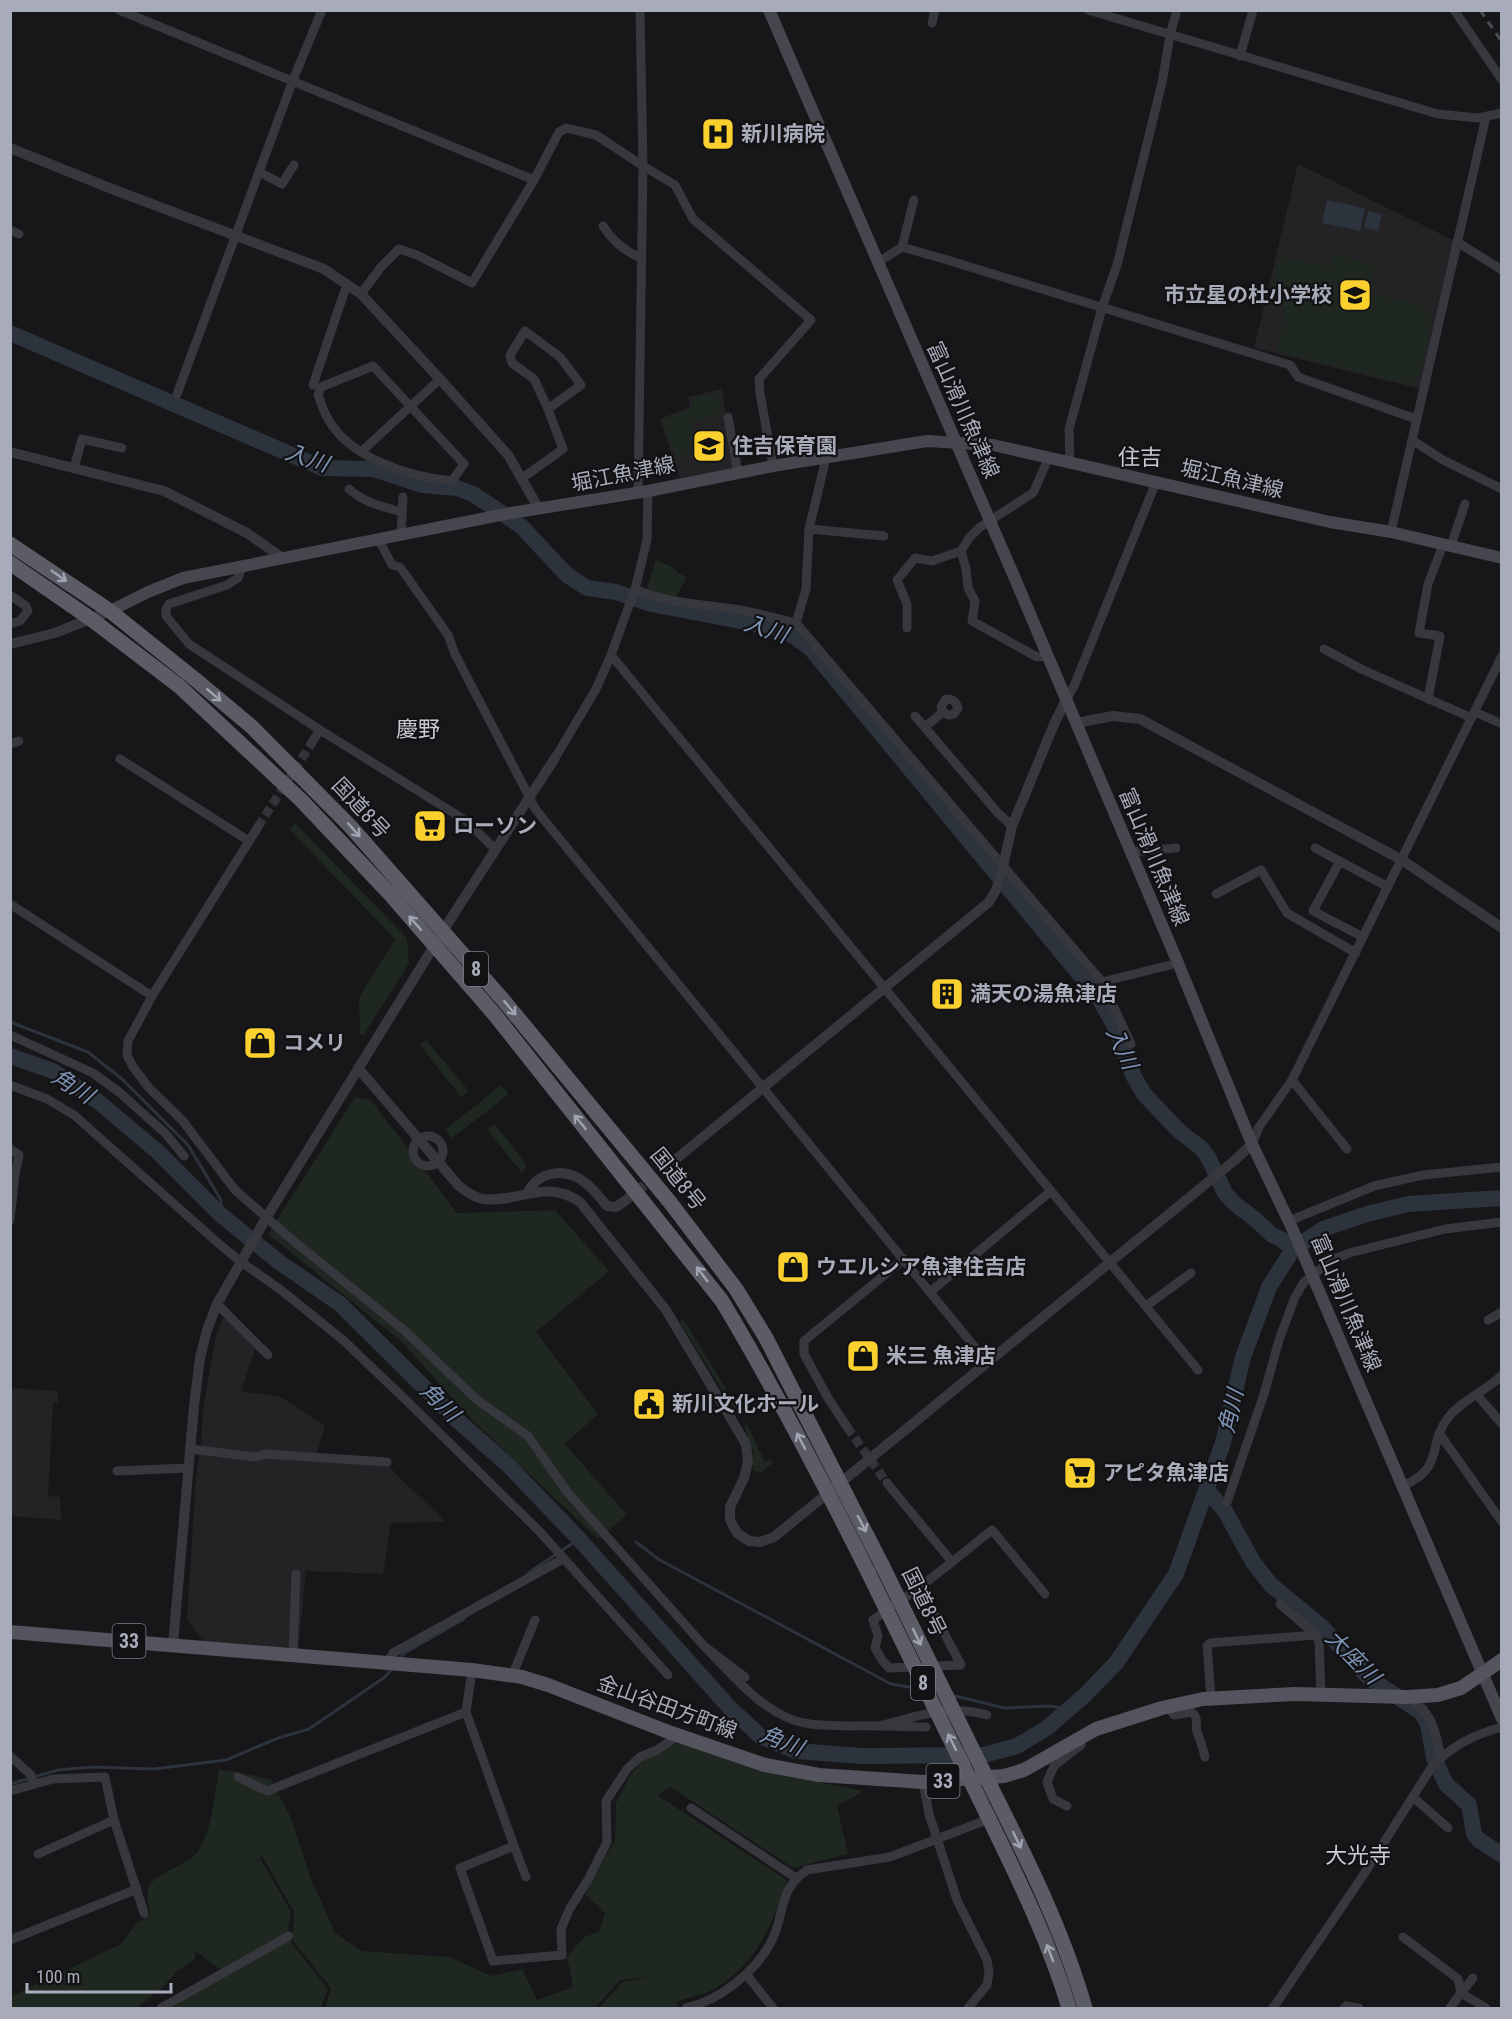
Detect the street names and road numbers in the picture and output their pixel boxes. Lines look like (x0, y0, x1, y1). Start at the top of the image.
street label: 富山滑川魚津線 (922, 338, 1004, 482)
street label: 堀江魚津線 (569, 452, 677, 496)
street label: 堀江魚津線 (1178, 455, 1286, 503)
street label: 国道8号 (327, 773, 395, 843)
street label: 富山滑川魚津線 (1114, 785, 1194, 929)
road number: 8 (464, 952, 488, 986)
street label: 国道8号 (646, 1143, 710, 1215)
street label: 富山滑川魚津線 (1306, 1231, 1386, 1375)
street label: 国道8号 (897, 1564, 951, 1640)
road number: 33 (112, 1624, 146, 1658)
road number: 8 (911, 1666, 935, 1700)
street label: 金山谷田方町線 (594, 1671, 740, 1743)
road number: 33 (926, 1764, 960, 1798)

